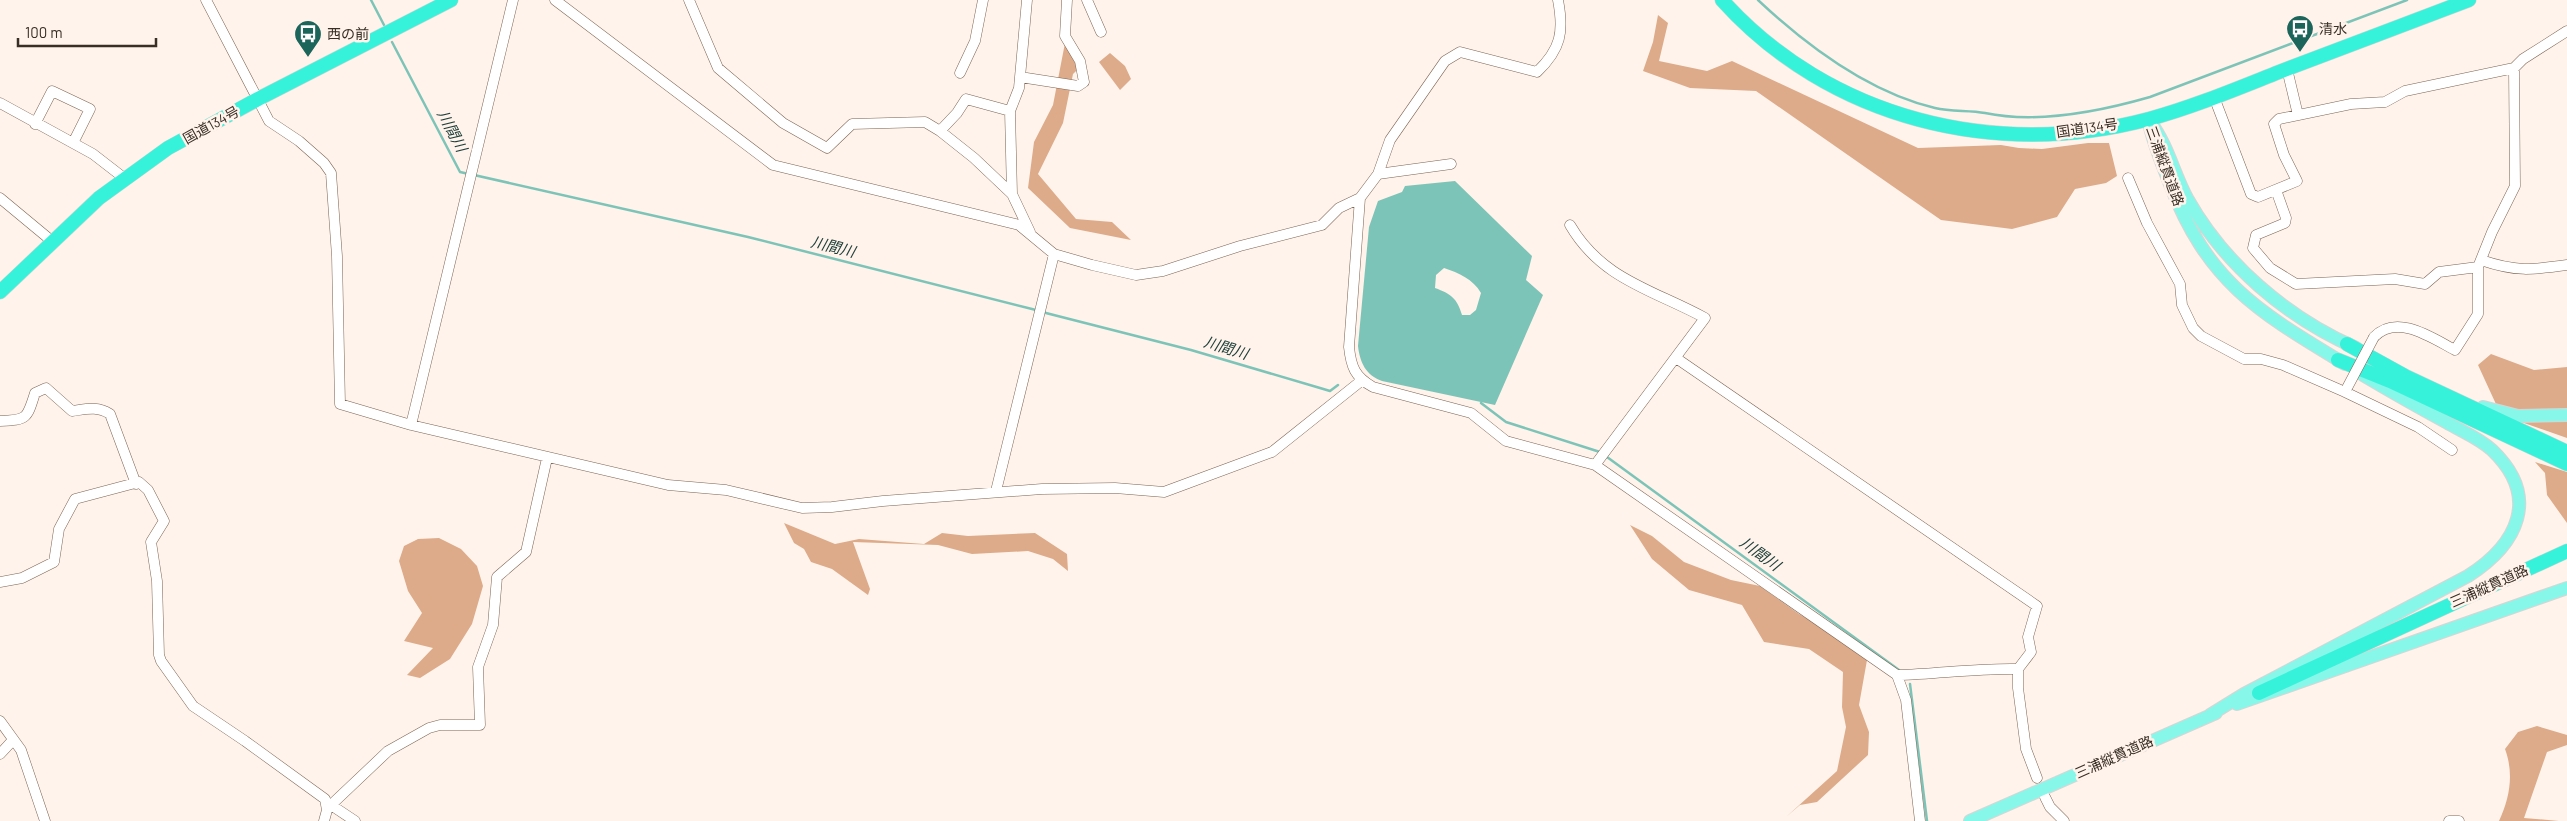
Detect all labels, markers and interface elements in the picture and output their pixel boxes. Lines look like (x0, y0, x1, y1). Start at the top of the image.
bus stop icon: 清水 (2285, 14, 2315, 53)
scale bar (18, 15, 155, 47)
bus stop icon: 西の前 (293, 19, 323, 58)
place label: 清水 (2319, 20, 2347, 37)
text: 100 m (25, 23, 63, 41)
place label: 西の前 (327, 25, 369, 42)
street label: 国道134号 (180, 102, 242, 147)
water label: 川間川 (434, 106, 472, 156)
street label: 国道134号 (2055, 115, 2119, 140)
street label: 三浦縦貫道路 (2143, 123, 2188, 208)
water label: 川間川 (809, 232, 859, 261)
water label: 川間川 (1202, 332, 1252, 363)
water label: 川間川 (1737, 533, 1786, 575)
street label: 三浦縦貫道路 (2447, 561, 2531, 610)
street label: 三浦縦貫道路 (2072, 732, 2156, 781)

